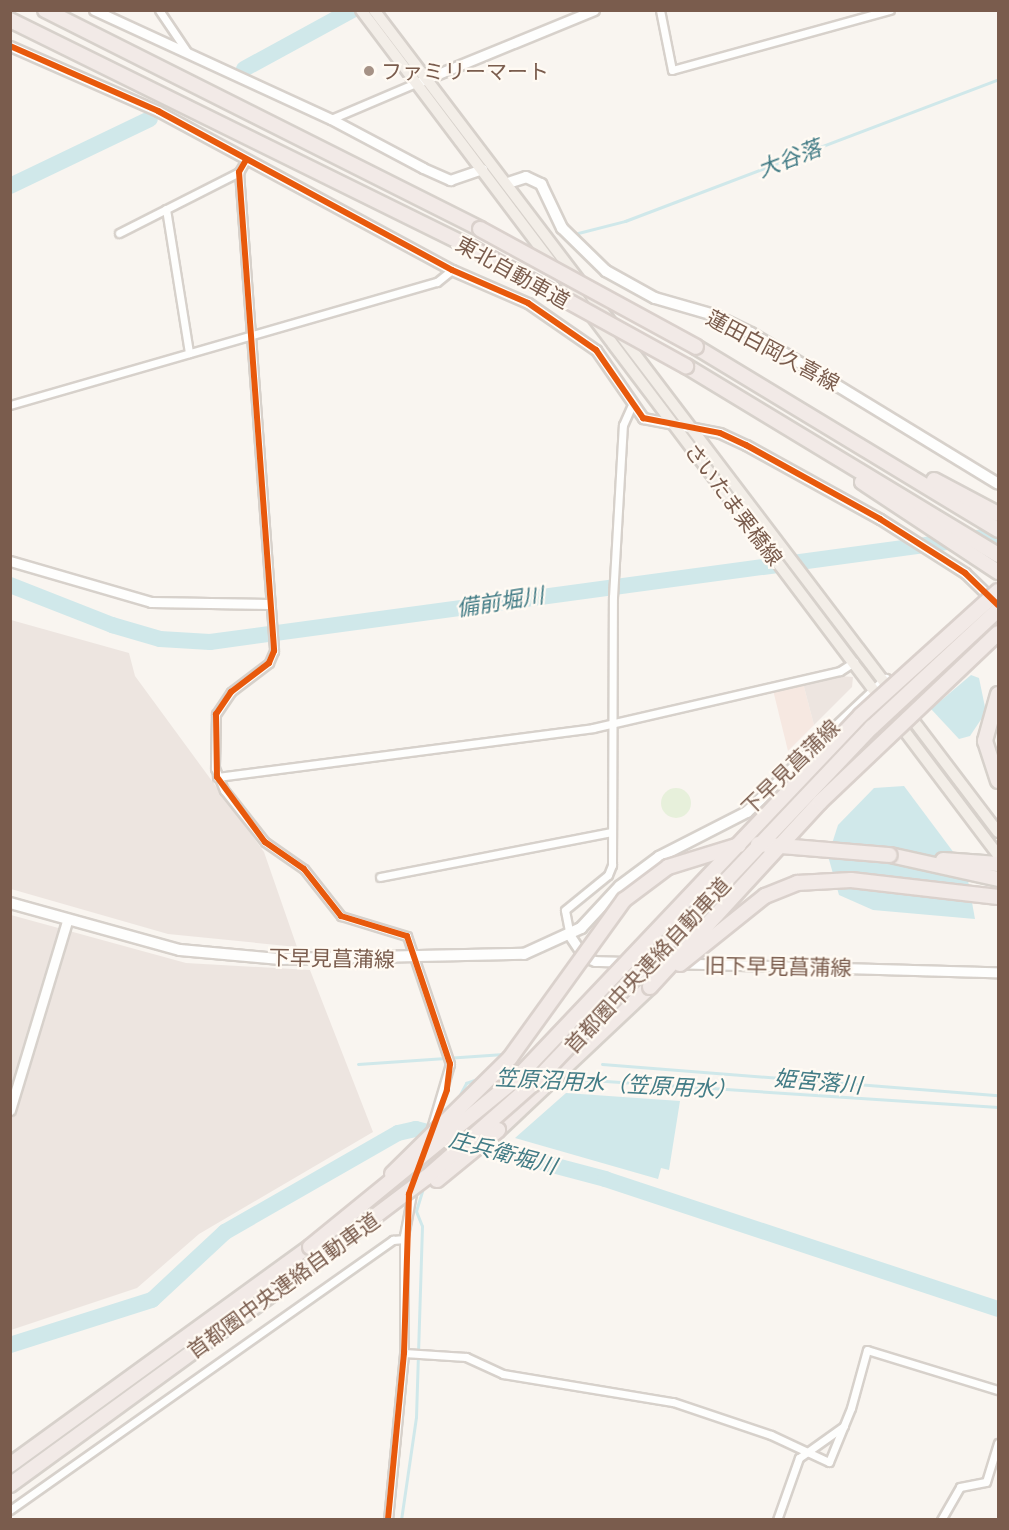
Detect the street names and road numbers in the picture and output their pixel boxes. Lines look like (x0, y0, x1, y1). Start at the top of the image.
street label: 東北自動車道 (452, 230, 574, 314)
street label: 蓮田白岡久喜線 (702, 304, 844, 396)
street label: さいたま栗橋線 (680, 438, 788, 570)
street label: 下早見菖蒲線 (736, 714, 844, 820)
street label: 首都圏中央連絡自動車道 (559, 872, 735, 1058)
street label: 下早見菖蒲線 (269, 944, 395, 972)
street label: 旧下早見菖蒲線 (704, 952, 852, 980)
street label: 首都圏中央連絡自動車道 (182, 1207, 384, 1363)

